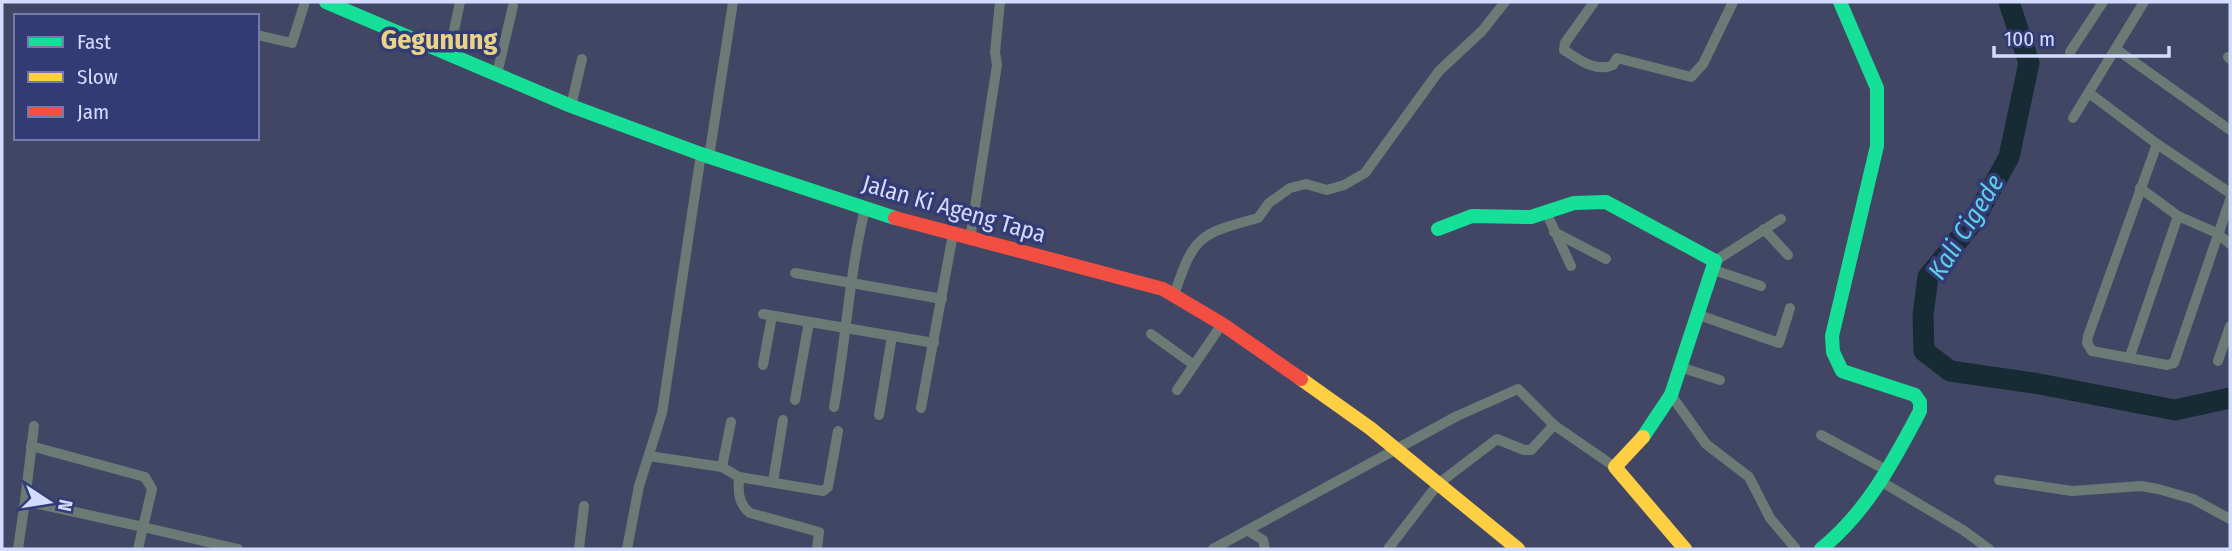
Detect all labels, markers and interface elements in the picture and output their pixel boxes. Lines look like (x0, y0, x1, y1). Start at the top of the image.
legend (14, 14, 259, 140)
scale bar (1994, 14, 2169, 58)
district label: Gegunung (381, 23, 497, 56)
text: 100 m (2004, 26, 2055, 52)
text: Fast (77, 29, 111, 55)
text: Slow (77, 64, 118, 90)
text: Jam (77, 99, 109, 125)
street label: Jalan Ki Ageng Tapa (859, 169, 1049, 249)
water label: Kali Cigede (1922, 169, 2010, 285)
north arrow (14, 467, 84, 537)
text: N (53, 497, 78, 513)

